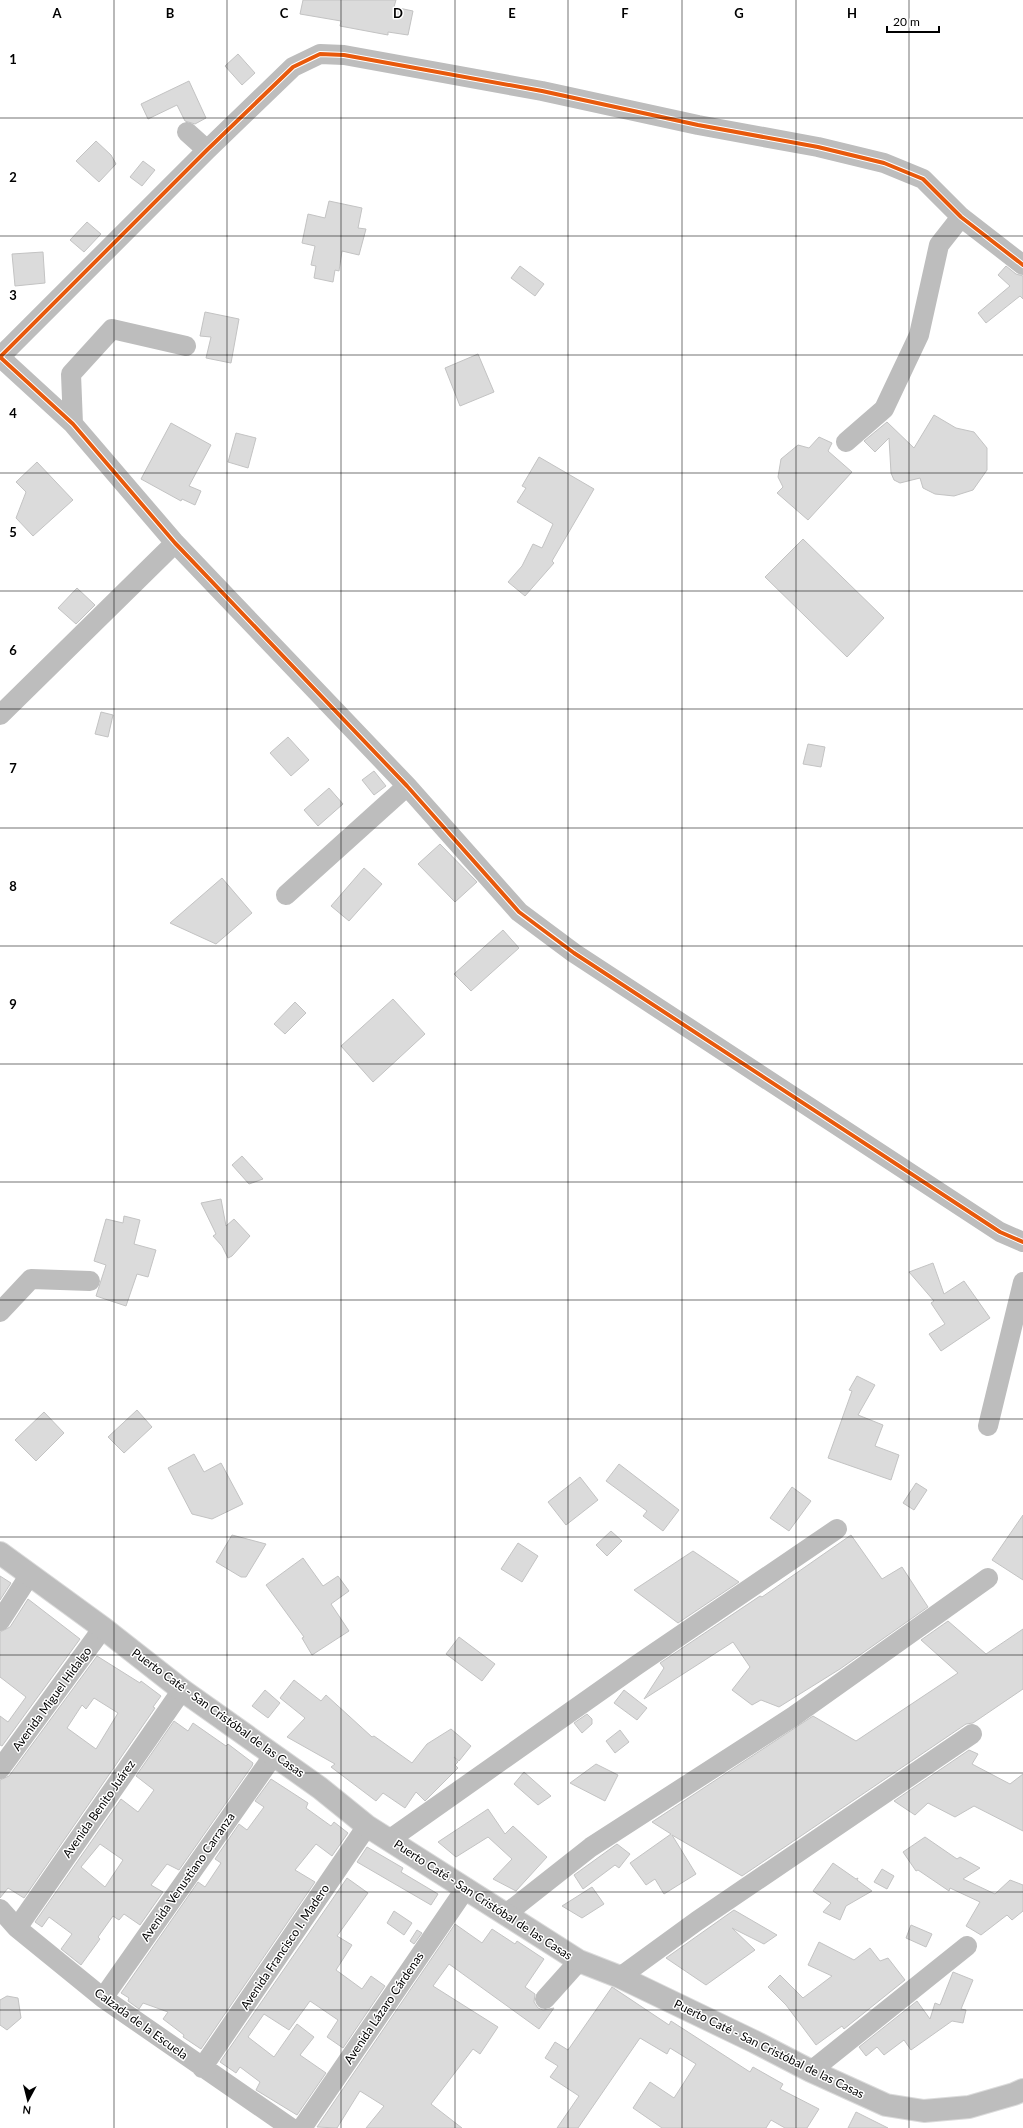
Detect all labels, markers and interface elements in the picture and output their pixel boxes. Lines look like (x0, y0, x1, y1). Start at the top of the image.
text: A (51, 5, 62, 21)
text: B (166, 5, 175, 21)
text: C (280, 5, 289, 21)
text: D (393, 5, 403, 21)
text: E (508, 5, 516, 21)
text: F (621, 5, 629, 21)
text: G (734, 5, 744, 21)
text: H (847, 5, 857, 21)
scale bar (887, 8, 939, 34)
text: 20 m (893, 14, 920, 29)
text: 1 (9, 51, 17, 67)
text: 2 (9, 169, 17, 185)
text: 3 (9, 287, 17, 303)
text: 4 (9, 405, 17, 421)
text: 5 (9, 524, 17, 540)
text: 6 (9, 642, 17, 658)
text: 7 (9, 760, 17, 776)
text: 8 (9, 878, 17, 894)
text: 9 (9, 996, 17, 1012)
street label: Avenida Miguel Hidalgo (9, 1644, 94, 1754)
street label: Puerto Caté - San Cristóbal de las Casas (129, 1645, 307, 1780)
street label: Avenida Benito Juárez (59, 1756, 138, 1861)
street label: Avenida Venustiano Carranza (137, 1809, 238, 1944)
street label: Puerto Caté - San Cristóbal de las Casas (391, 1836, 575, 1963)
street label: Avenida Francisco I. Madero (237, 1881, 332, 2012)
street label: Avenida Lázaro Cárdenas (340, 1949, 427, 2067)
street label: Calzada de la Escuela (92, 1985, 191, 2062)
street label: Puerto Caté - San Cristóbal de las Casas (672, 1996, 867, 2101)
north arrow (8, 2080, 48, 2120)
text: N (22, 2103, 32, 2117)

